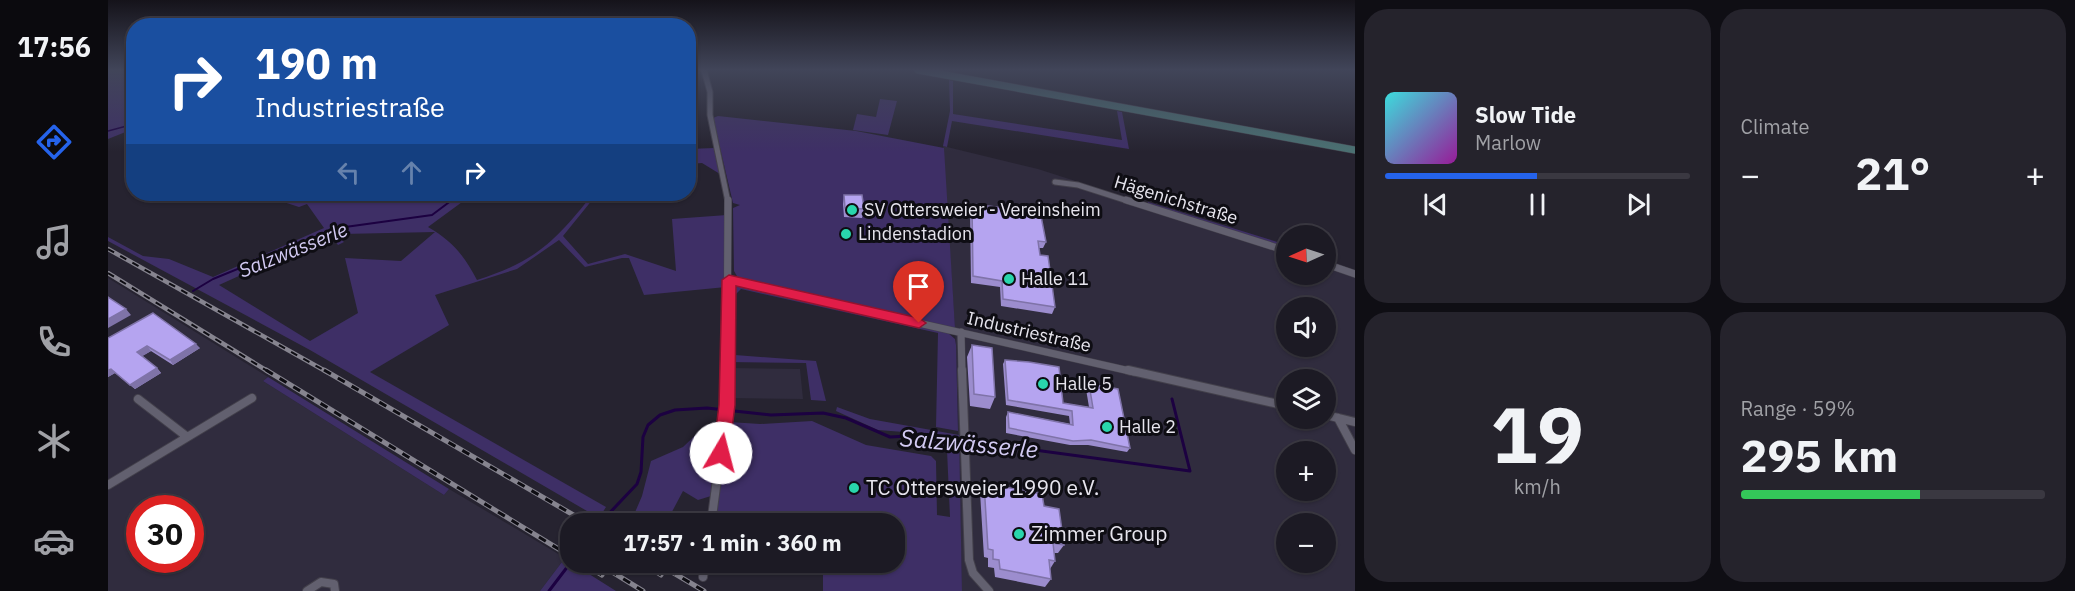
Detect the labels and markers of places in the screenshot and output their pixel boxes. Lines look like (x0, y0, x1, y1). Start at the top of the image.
place label: SV Ottersweier - Vereinsheim (864, 198, 1101, 221)
marker: SV Ottersweier - Vereinsheim (845, 203, 859, 217)
place label: Lindenstadion (858, 222, 972, 245)
marker: Lindenstadion (839, 227, 853, 241)
pin (893, 261, 944, 323)
place label: Halle 11 (1021, 267, 1089, 290)
marker: Halle 11 (1002, 272, 1016, 286)
place label: Halle 5 (1055, 372, 1112, 395)
marker: Halle 5 (1036, 377, 1050, 391)
place label: Halle 2 (1119, 415, 1176, 438)
marker: Halle 2 (1100, 420, 1114, 434)
place label: TC Ottersweier 1990 e.V. (866, 473, 1099, 501)
marker: TC Ottersweier 1990 e.V. (847, 481, 861, 495)
place label: Zimmer Group (1031, 519, 1167, 547)
marker: Zimmer Group (1012, 527, 1026, 541)

